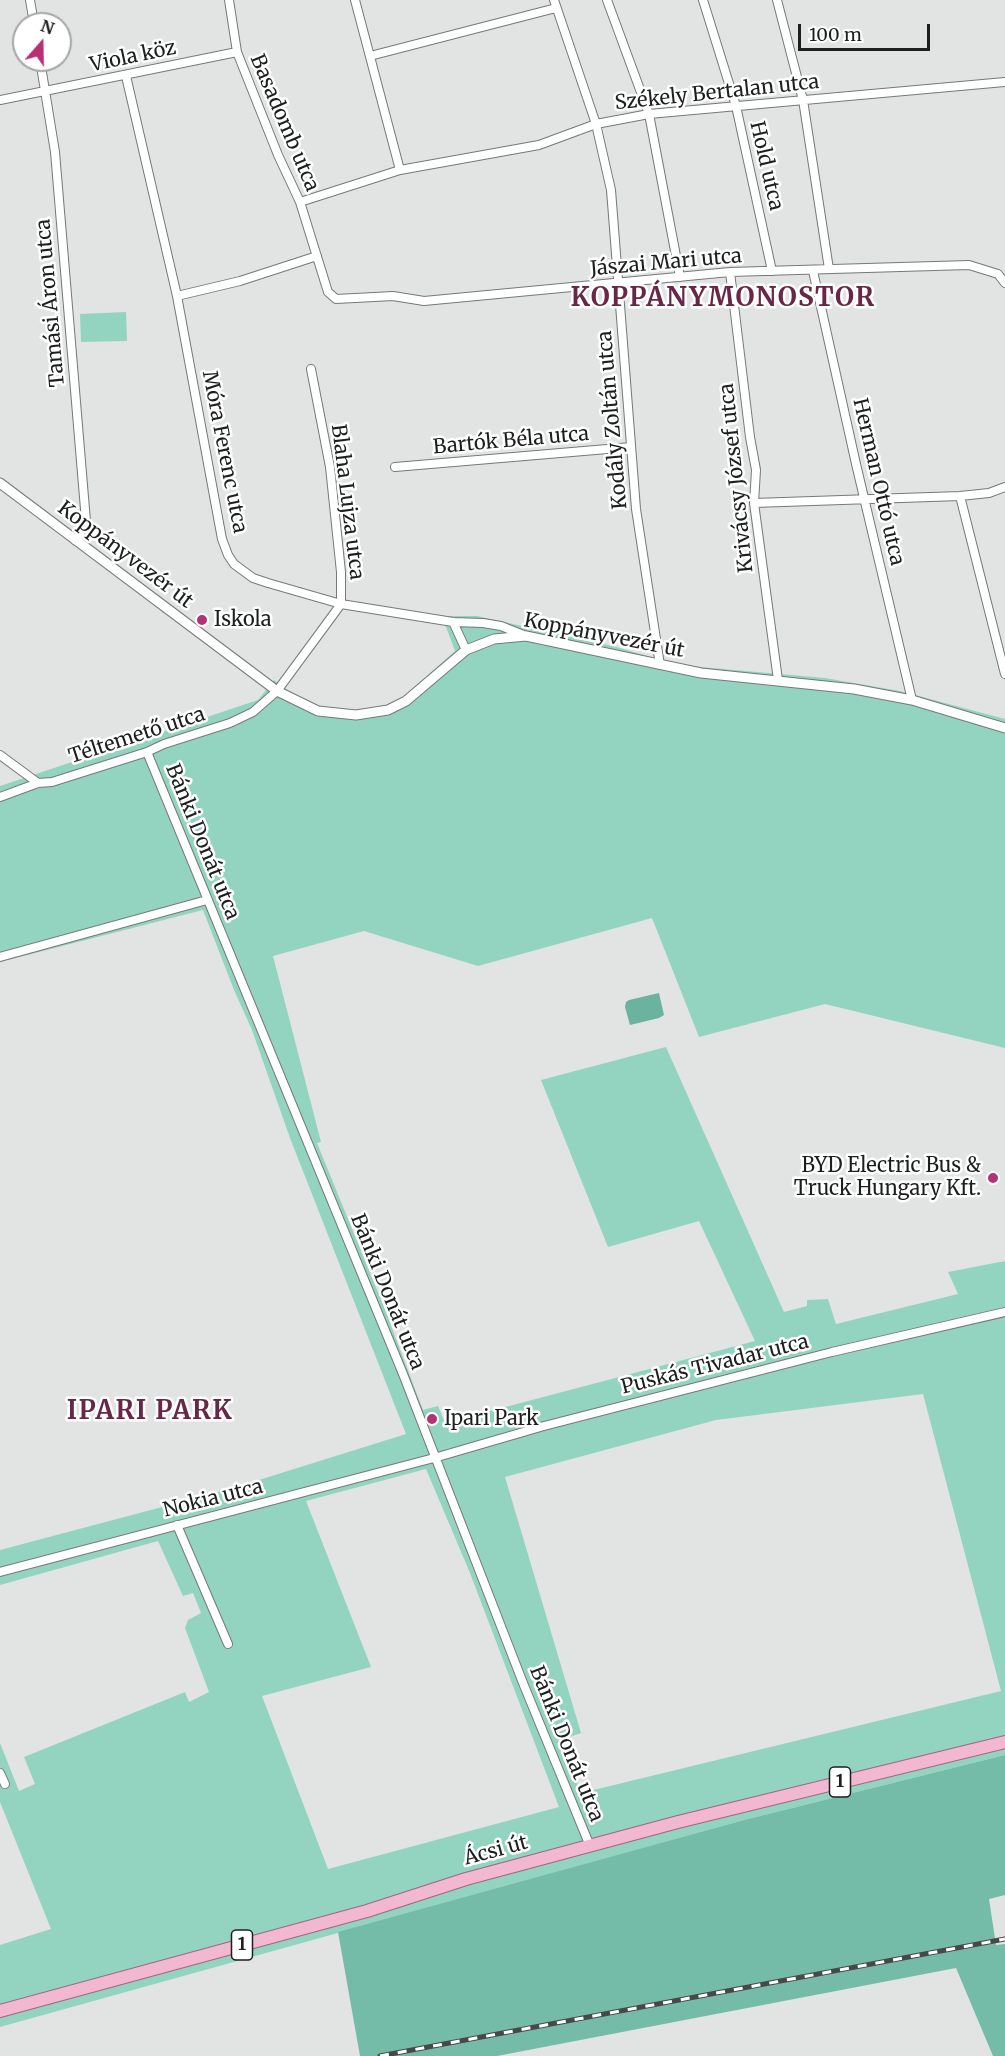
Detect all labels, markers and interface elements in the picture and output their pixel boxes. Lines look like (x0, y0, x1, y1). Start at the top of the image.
north arrow (12, 12, 72, 72)
scale bar (801, 12, 933, 50)
text: N (38, 15, 57, 39)
text: 100 m (809, 23, 862, 46)
street label: Viola köz (88, 36, 178, 78)
street label: Basadomb utca (244, 51, 324, 195)
street label: Székely Bertalan utca (614, 70, 820, 116)
street label: Hold utca (744, 119, 788, 213)
street label: Tamási Áron utca (32, 218, 70, 388)
street label: Jászai Mari utca (589, 244, 743, 282)
district label: KOPPÁNYMONOSTOR (570, 283, 876, 315)
street label: Kodály Zoltán utca (593, 330, 633, 510)
street label: Móra Ferenc utca (196, 369, 252, 535)
street label: Krivácsy József utca (715, 382, 759, 574)
street label: Herman Ottó utca (847, 396, 909, 568)
street label: Bartók Béla utca (432, 422, 590, 460)
street label: Blaha Lujza utca (326, 423, 368, 581)
street label: Koppányvezér út (53, 496, 197, 614)
place label: Iskola (214, 608, 271, 632)
street label: Koppányvezér út (522, 609, 686, 663)
marker: Iskola (195, 613, 209, 627)
street label: Téltemető utca (66, 703, 208, 769)
street label: Bánki Donát utca (160, 761, 244, 923)
place label: BYD Electric Bus & Truck Hungary Kft. (794, 1154, 981, 1201)
marker: BYD Electric Bus & Truck Hungary Kft. (986, 1171, 1000, 1185)
street label: Bánki Donát utca (345, 1211, 429, 1373)
street label: Puskás Tivadar utca (619, 1330, 811, 1400)
district label: IPARI PARK (67, 1396, 233, 1428)
place label: Ipari Park (444, 1407, 539, 1431)
marker: Ipari Park (425, 1412, 439, 1426)
street label: Nokia utca (161, 1475, 265, 1523)
street label: Bánki Donát utca (524, 1663, 608, 1825)
road number: 1 (830, 1767, 850, 1797)
street label: Ácsi út (462, 1831, 530, 1871)
road number: 1 (232, 1930, 252, 1960)

